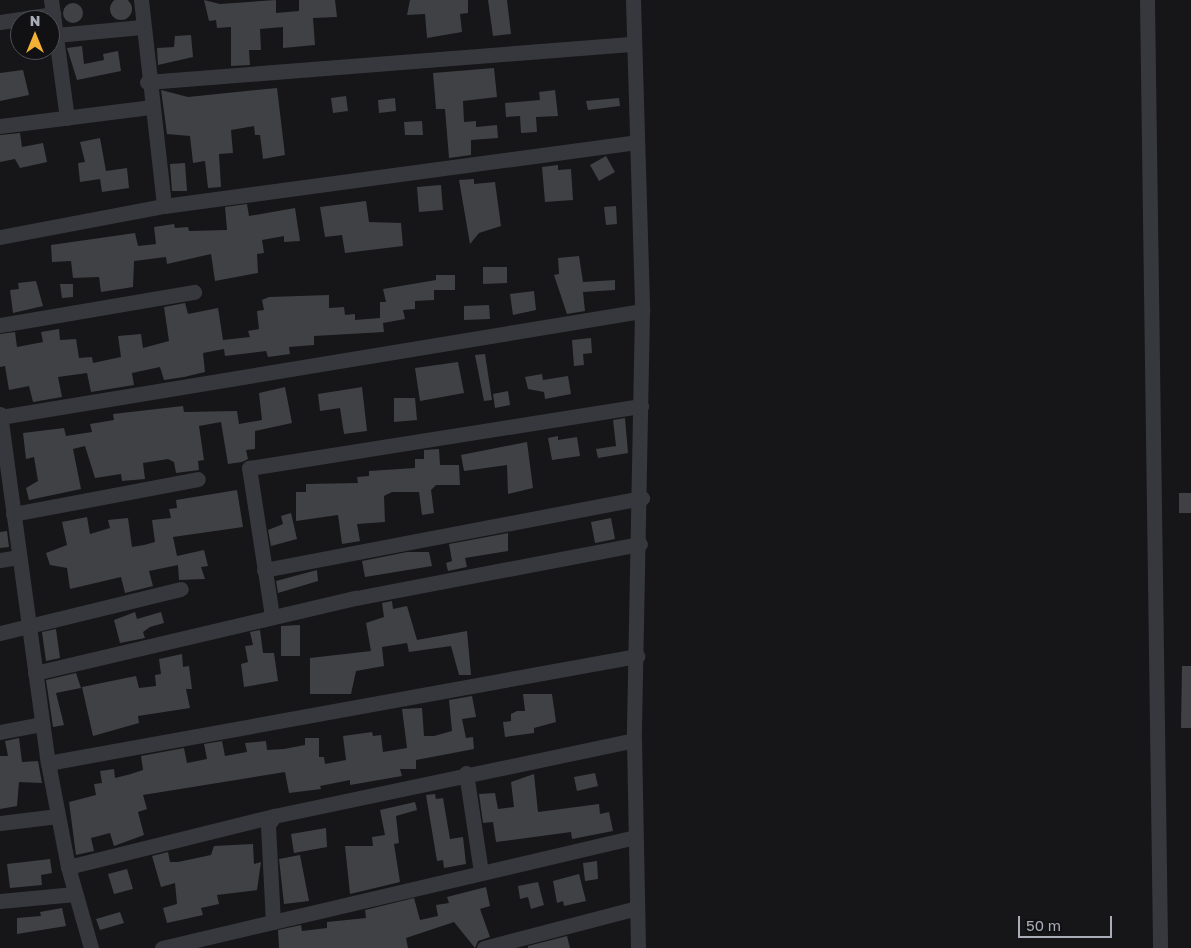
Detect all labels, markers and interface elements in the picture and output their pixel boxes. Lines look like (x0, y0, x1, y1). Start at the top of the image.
north arrow (10, 10, 60, 60)
text: N (30, 12, 40, 29)
scale bar (1021, 906, 1115, 938)
text: 50 m (1026, 916, 1061, 934)

